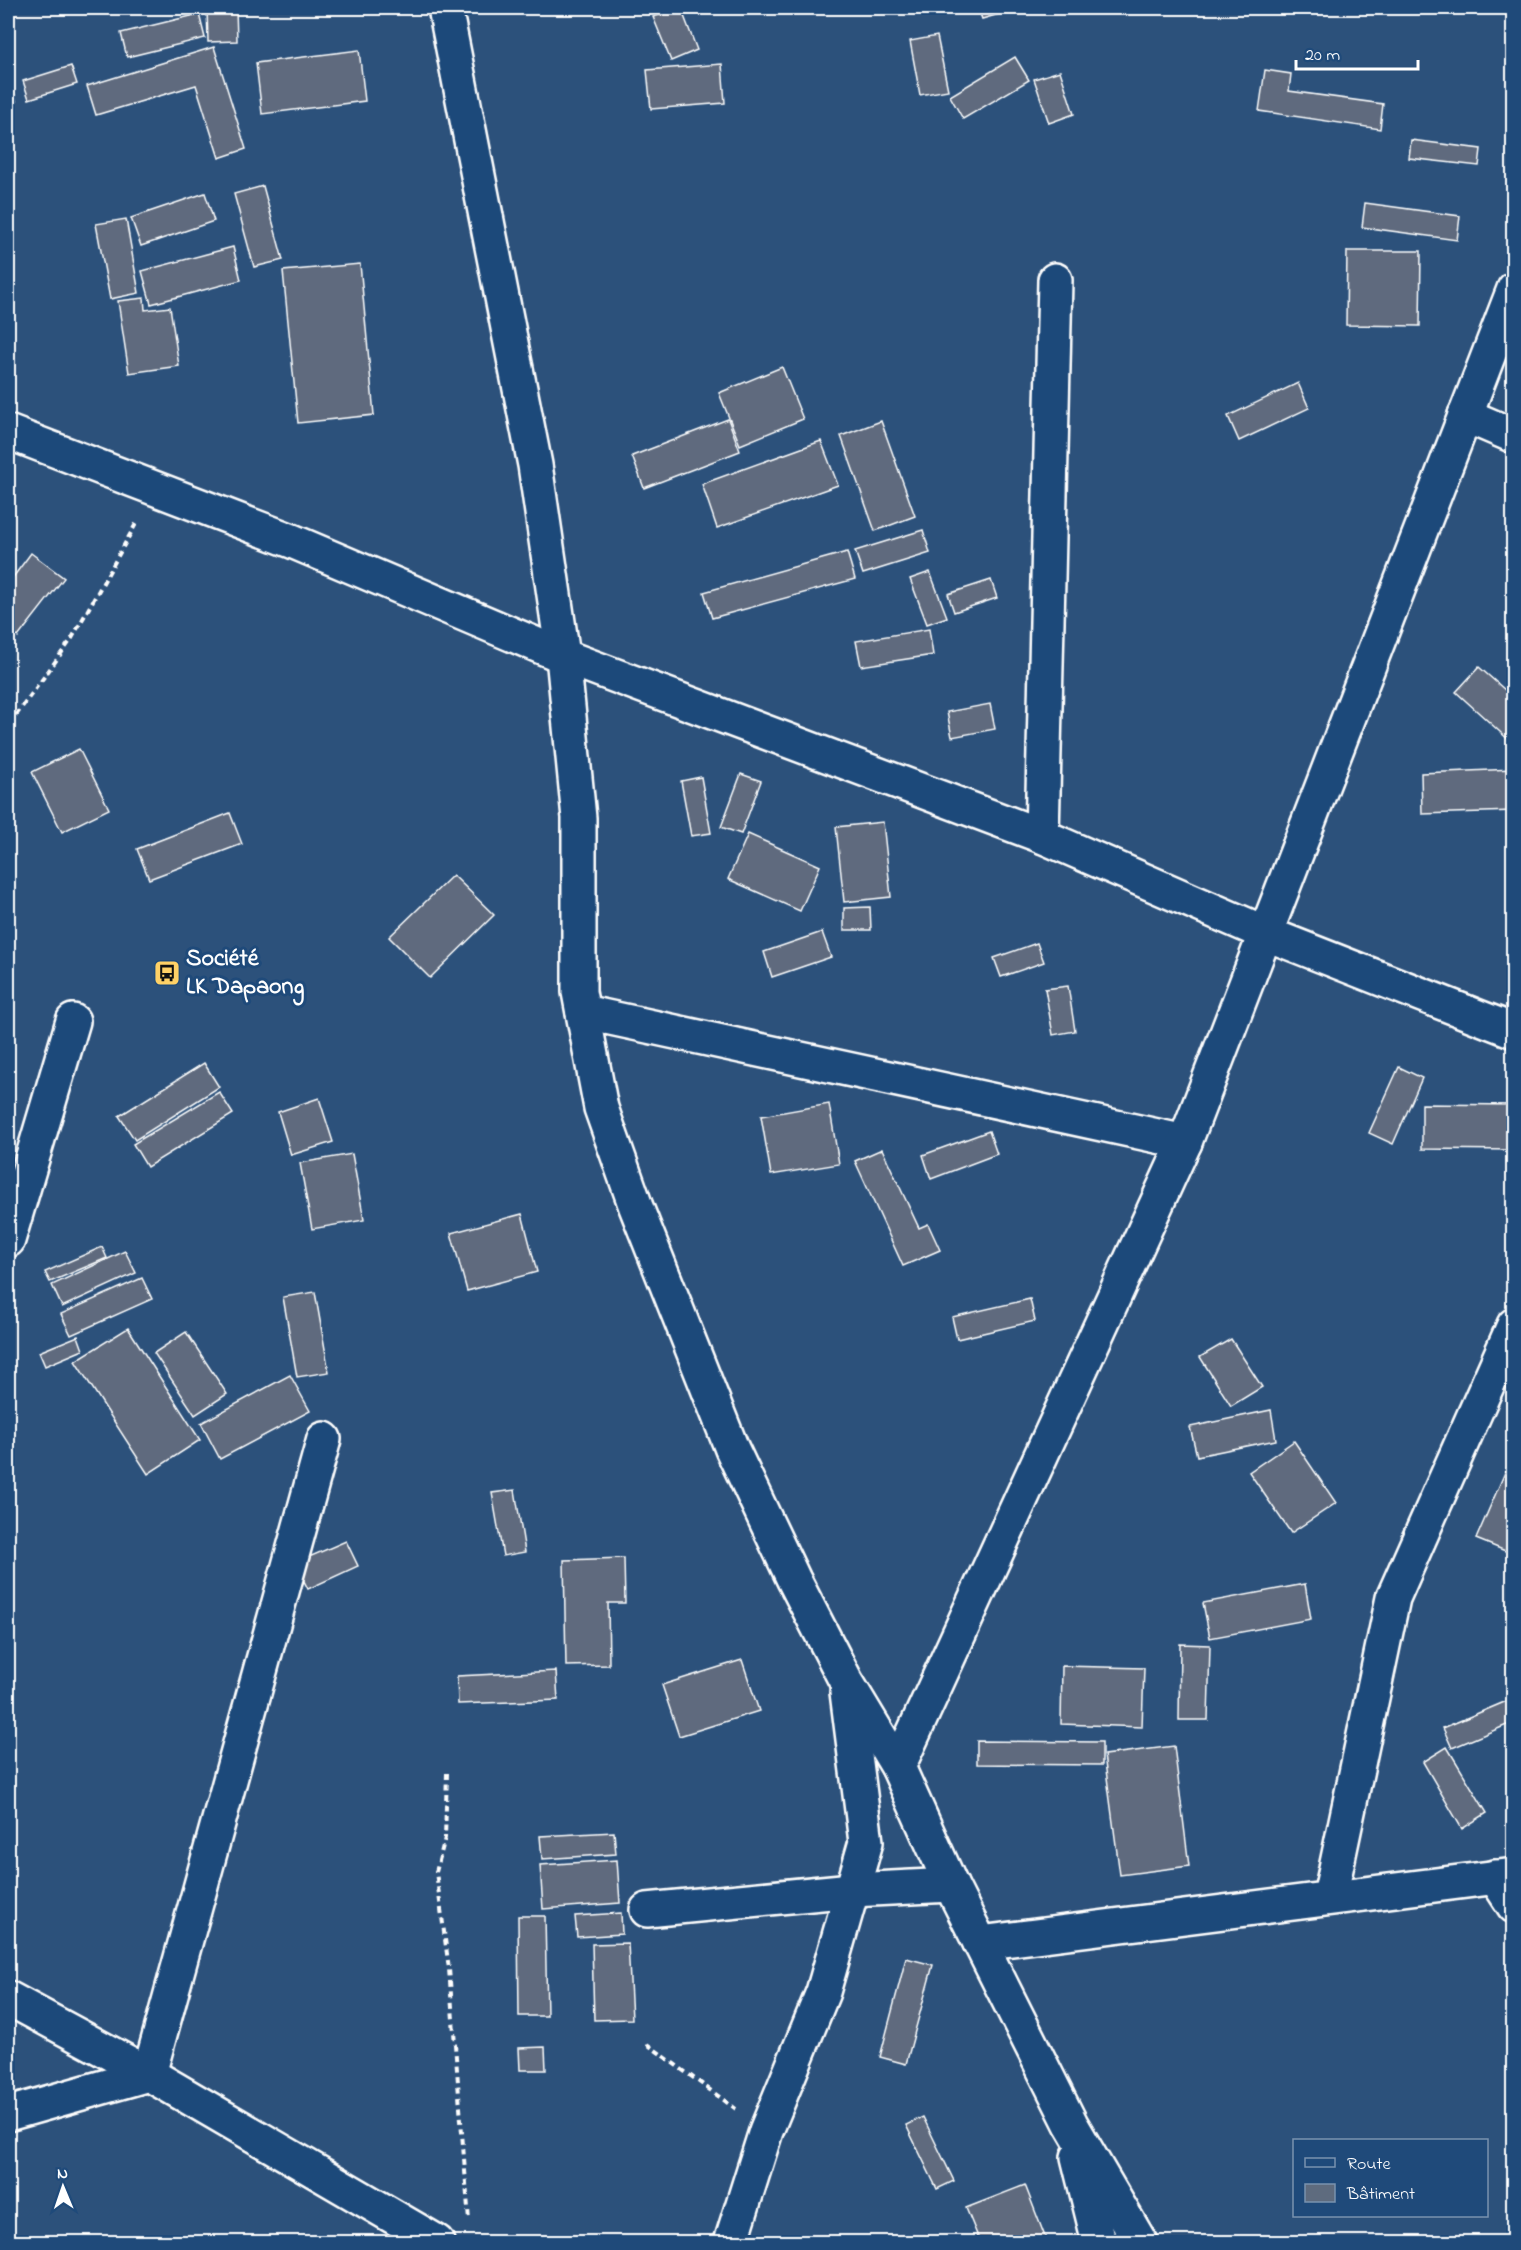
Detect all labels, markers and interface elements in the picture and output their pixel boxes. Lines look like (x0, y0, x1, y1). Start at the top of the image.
scale bar (1296, 33, 1418, 71)
text: 20 m (1305, 43, 1340, 69)
place label: Société LK Dapaong (186, 942, 304, 1006)
bus stop icon: Société LK Dapaong (152, 958, 182, 988)
legend (1293, 2139, 1488, 2217)
text: Route (1347, 2152, 1392, 2178)
north arrow (33, 2157, 93, 2217)
text: N (57, 2162, 69, 2186)
text: Bâtiment (1346, 2182, 1415, 2208)

